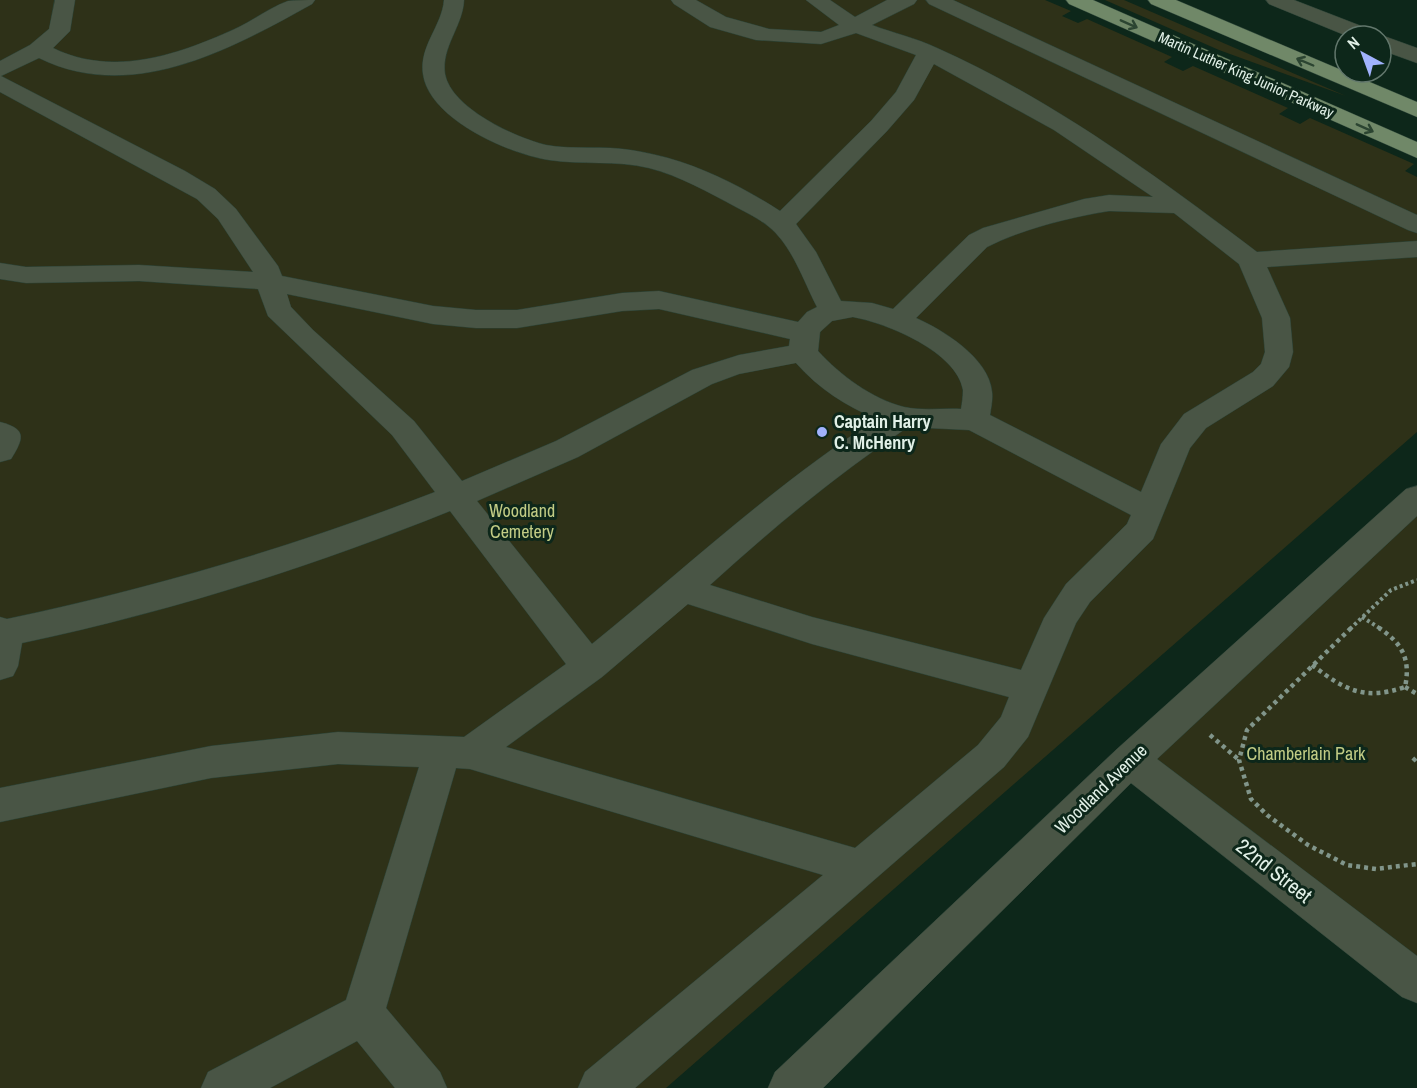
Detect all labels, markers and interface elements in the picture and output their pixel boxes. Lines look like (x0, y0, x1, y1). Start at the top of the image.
one-way arrow (1120, 19, 1138, 30)
north arrow (1333, 24, 1393, 84)
street label: Martin Luther King Junior Parkway (1155, 26, 1338, 123)
text: N (1342, 31, 1364, 54)
one-way arrow (1297, 56, 1315, 68)
one-way arrow (1355, 123, 1374, 134)
place label: Captain Harry C. McHenry (834, 409, 932, 455)
marker: Captain Harry C. McHenry (815, 425, 829, 439)
park label: Woodland Cemetery (489, 498, 555, 544)
street label: Woodland Avenue (1049, 738, 1152, 839)
park label: Chamberlain Park (1247, 741, 1366, 766)
street label: 22nd Street (1230, 832, 1318, 910)

